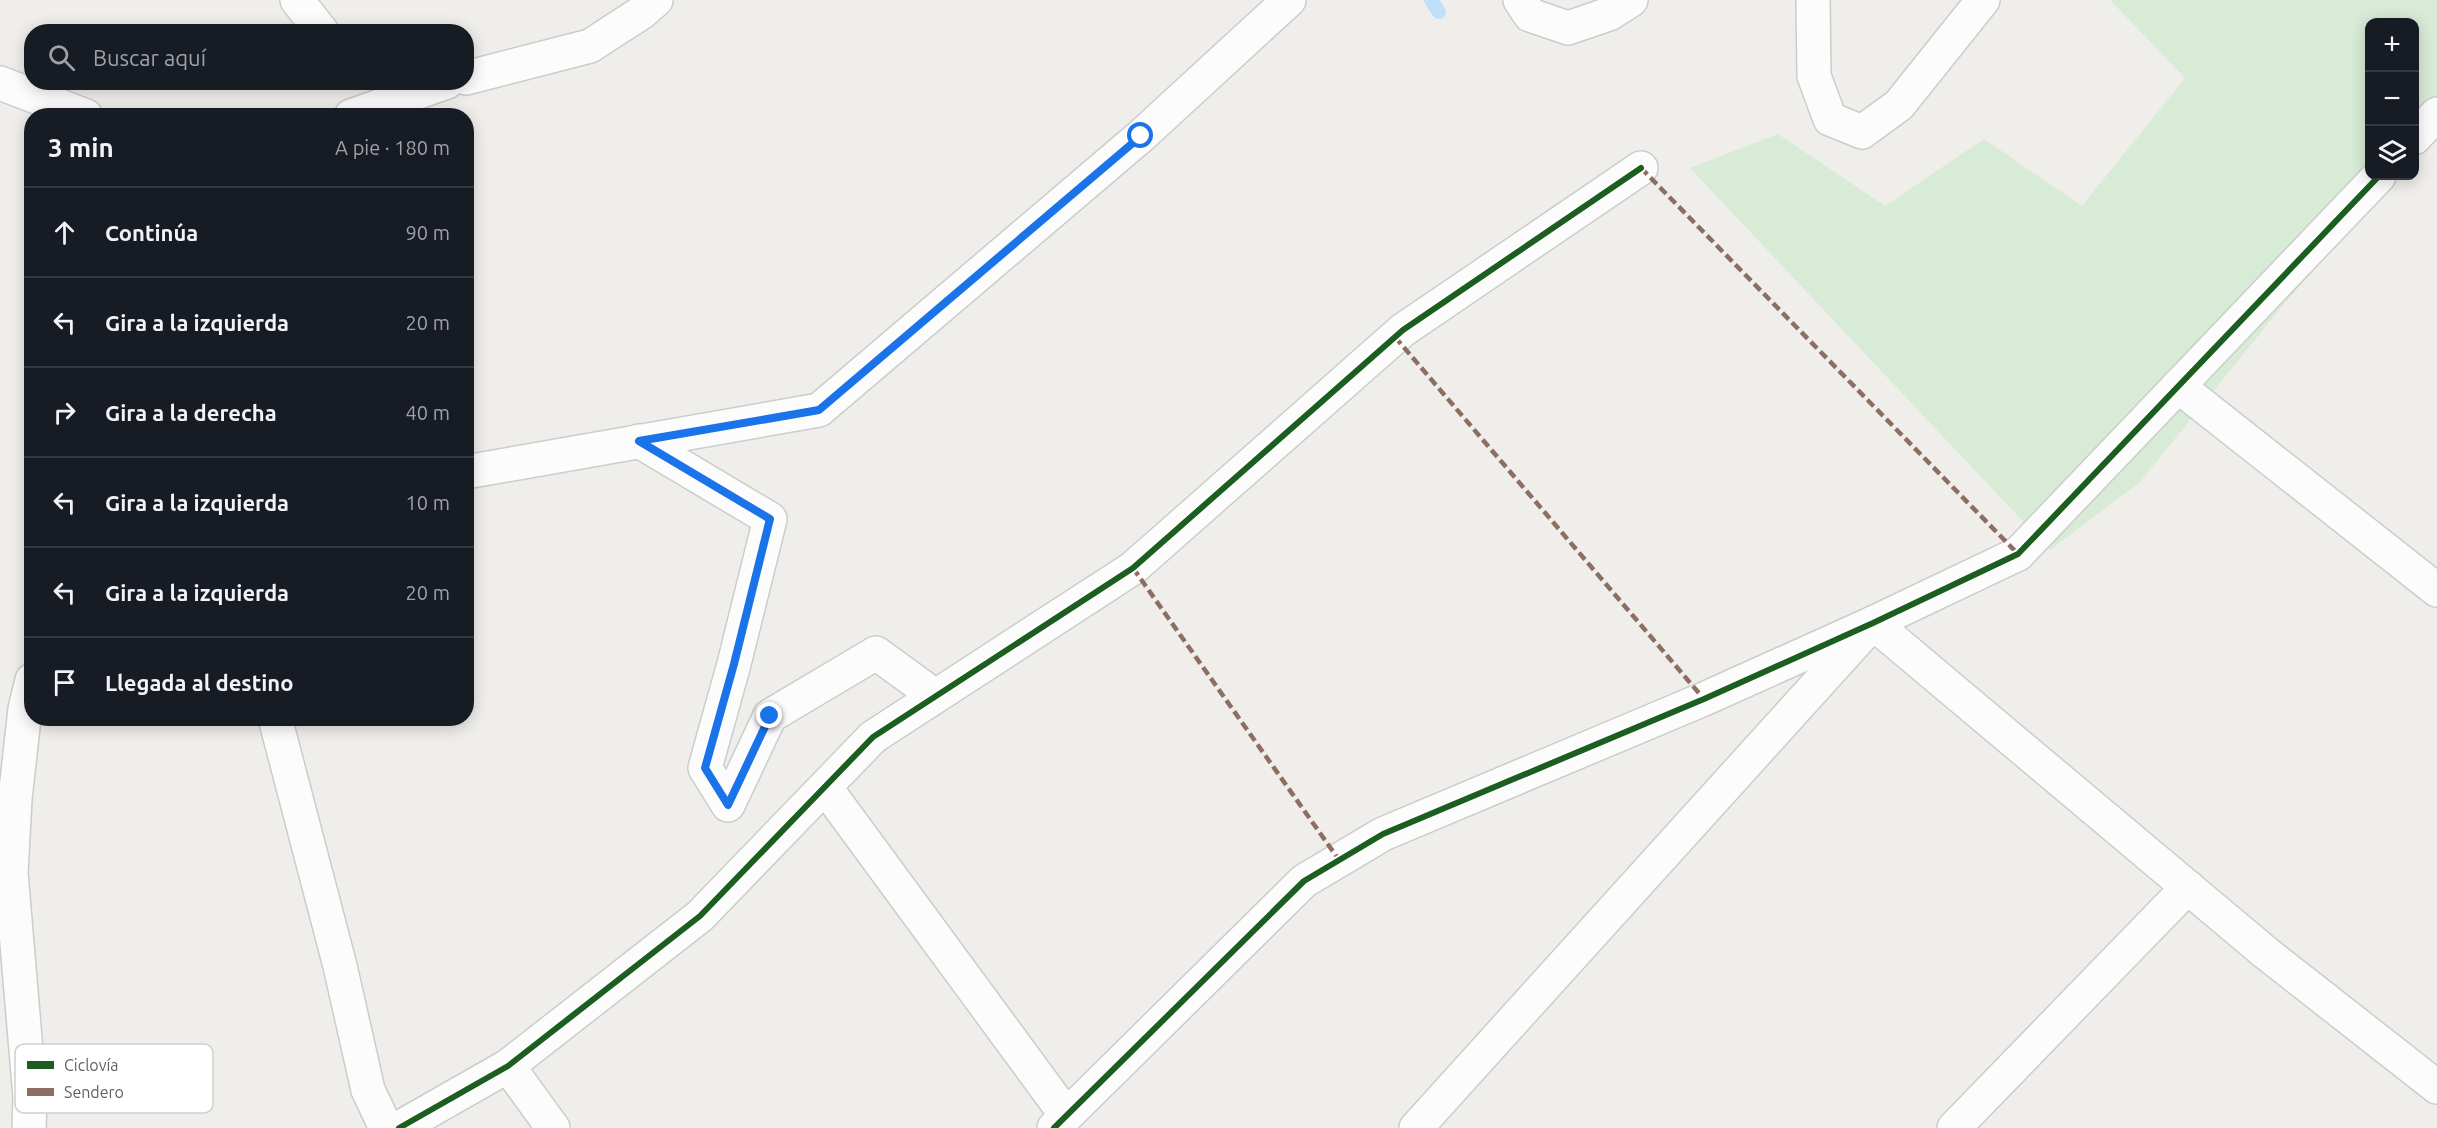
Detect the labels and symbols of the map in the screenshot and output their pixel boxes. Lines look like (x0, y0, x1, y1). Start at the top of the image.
route start (1127, 122, 1153, 148)
route end (756, 702, 782, 728)
legend (15, 1044, 213, 1113)
text: Ciclovía (64, 1056, 119, 1074)
text: Sendero (64, 1083, 124, 1101)

